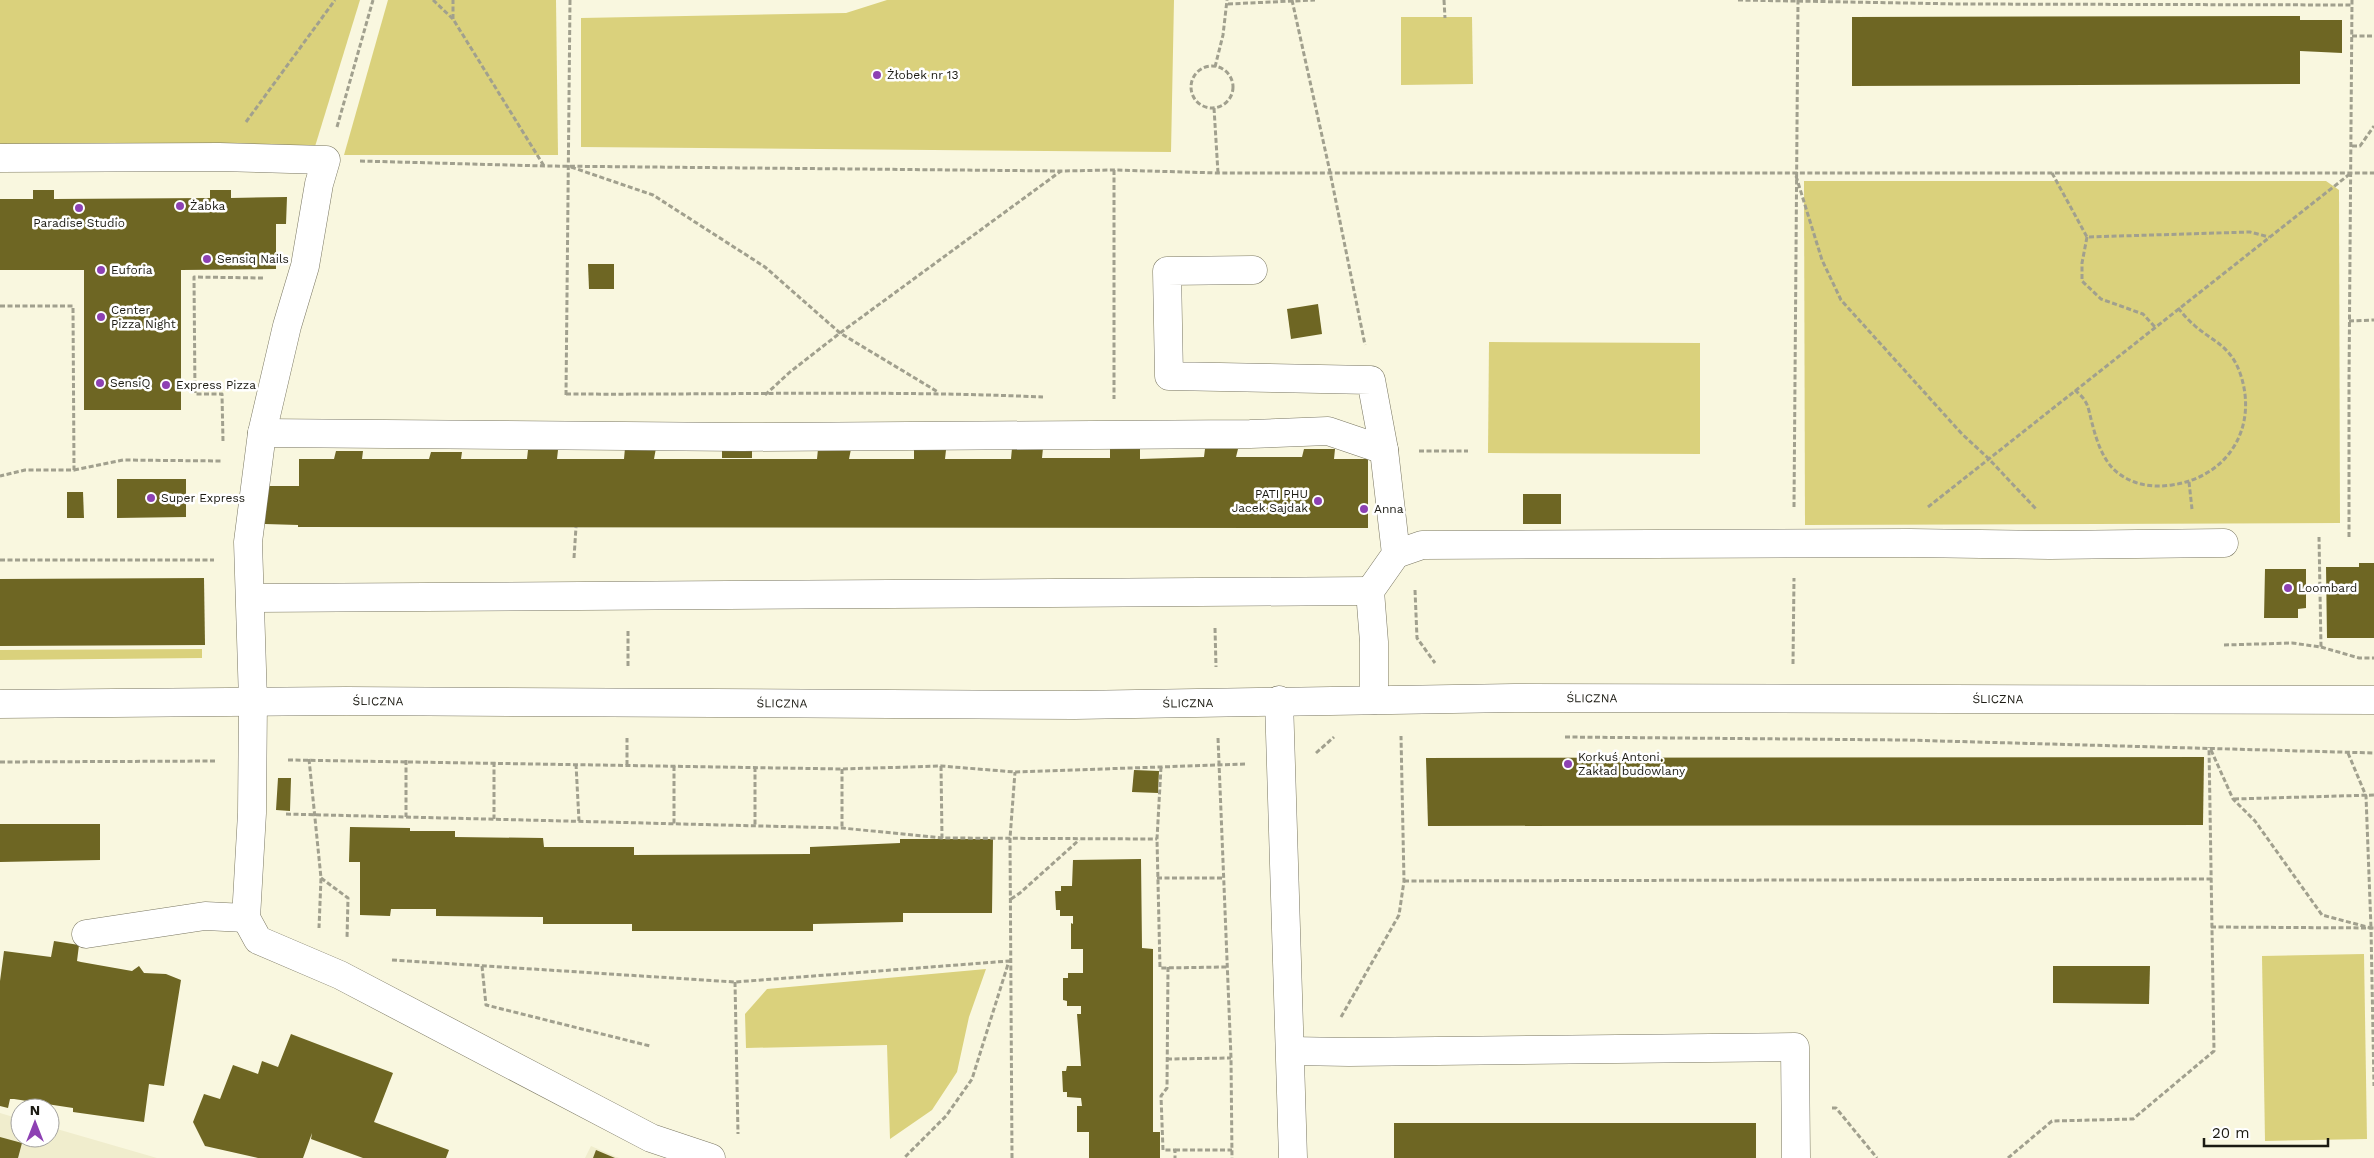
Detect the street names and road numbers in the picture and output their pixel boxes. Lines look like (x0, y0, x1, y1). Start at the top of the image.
street label: ŚLICZNA (1566, 691, 1618, 705)
street label: ŚLICZNA (1972, 692, 2024, 706)
street label: ŚLICZNA (352, 694, 404, 708)
street label: ŚLICZNA (756, 696, 808, 711)
street label: ŚLICZNA (1162, 696, 1214, 711)

